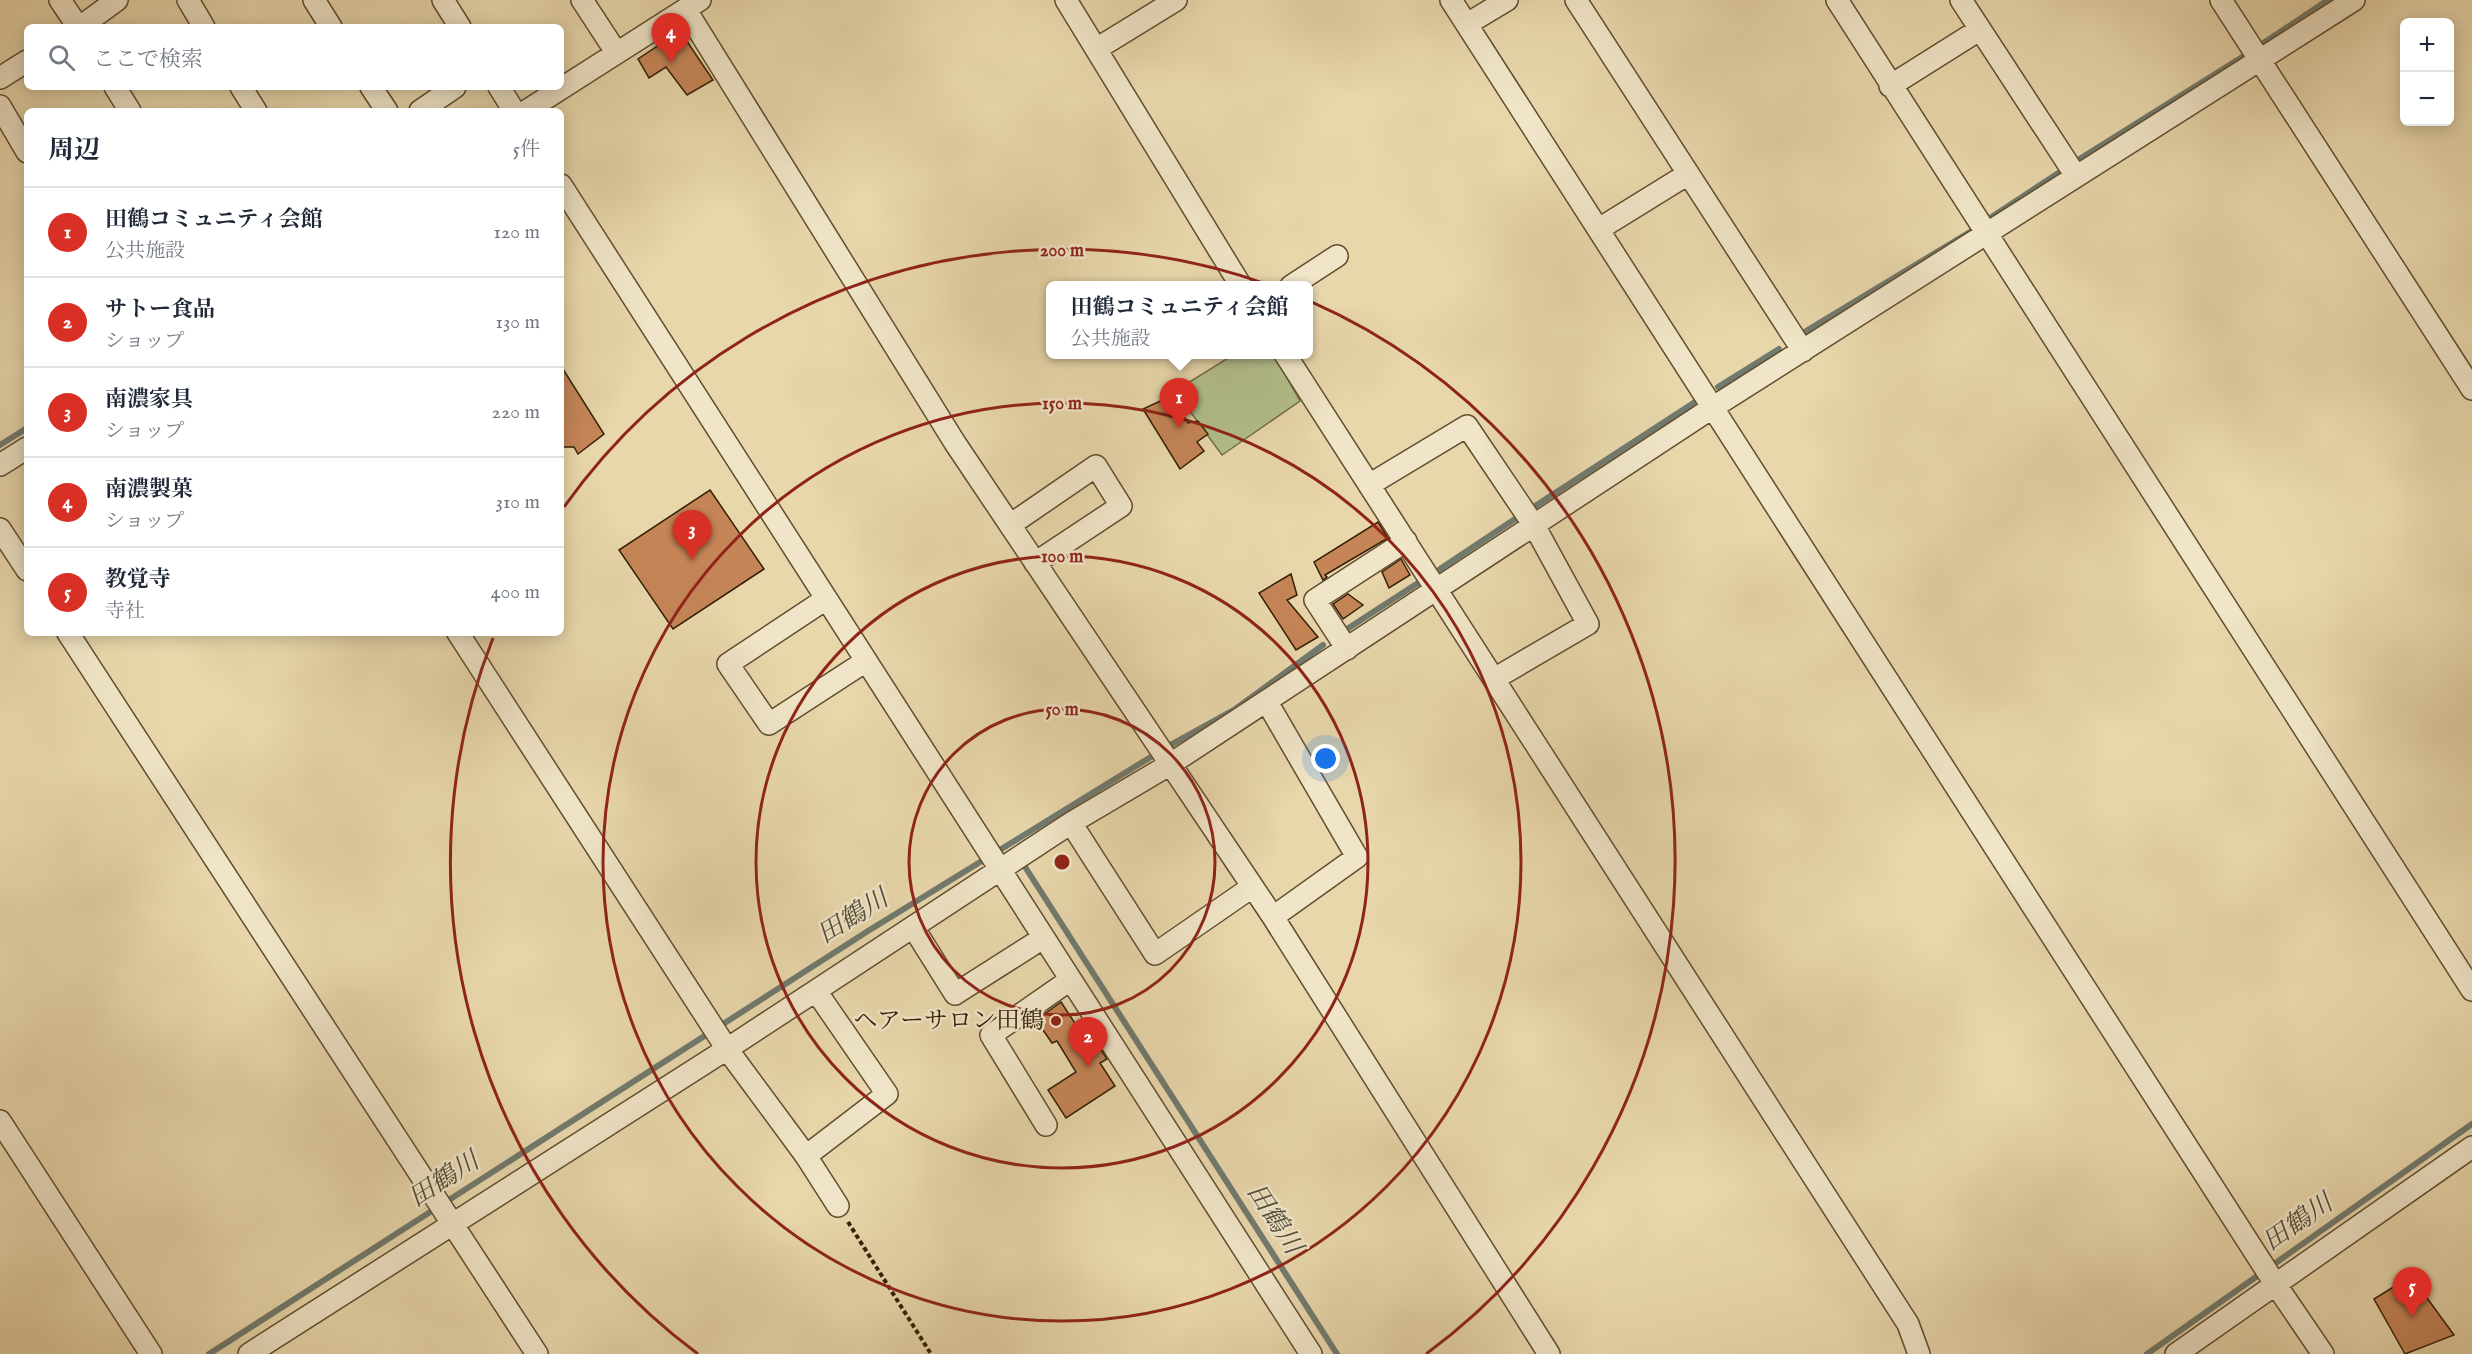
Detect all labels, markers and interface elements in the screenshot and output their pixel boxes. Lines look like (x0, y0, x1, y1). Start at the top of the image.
pin: 4 (652, 14, 690, 63)
map controls (2400, 18, 2454, 126)
button: + (2400, 18, 2454, 72)
search box (24, 24, 564, 90)
icon: search (45, 41, 78, 74)
text: ここで検索 (93, 46, 203, 74)
button: − (2400, 72, 2454, 126)
text: 周辺 (48, 134, 100, 167)
text: 5件 (513, 137, 540, 162)
text: 田鶴コミュニティ会館 (105, 206, 323, 234)
text: 1 (64, 220, 71, 245)
text: 120 m (494, 220, 540, 245)
text: 公共施設 (105, 239, 185, 264)
text: 200 m (1040, 240, 1084, 263)
popup (1046, 281, 1313, 359)
text: 田鶴コミュニティ会館 (1071, 294, 1288, 322)
text: サトー食品 (105, 296, 215, 324)
text: 2 (63, 310, 72, 335)
text: 130 m (495, 310, 540, 335)
text: 公共施設 (1071, 327, 1151, 352)
text: ショップ (105, 329, 185, 354)
pin: 1 (1160, 378, 1198, 428)
text: 南濃家具 (105, 386, 193, 414)
text: 150 m (1042, 393, 1082, 416)
text: 3 (64, 400, 71, 425)
text: 220 m (492, 400, 540, 425)
text: ショップ (105, 419, 185, 444)
text: 南濃製菓 (105, 476, 193, 504)
text: 4 (63, 490, 72, 515)
text: 310 m (496, 490, 540, 515)
text: ショップ (105, 509, 185, 534)
pin: 3 (672, 510, 712, 560)
text: 100 m (1041, 546, 1083, 569)
text: 教覚寺 (105, 566, 171, 594)
text: 5 (64, 580, 71, 605)
text: 400 m (491, 580, 540, 605)
text: 寺社 (105, 599, 145, 624)
text: 50 m (1045, 699, 1079, 722)
your location (1311, 744, 1340, 773)
centre of rings (1052, 852, 1072, 872)
water label: 田鶴川 (811, 881, 897, 952)
place label: ヘアーサロン田鶴 (853, 1006, 1044, 1037)
marker: ヘアーサロン田鶴 (1049, 1014, 1063, 1028)
pin: 2 (1068, 1018, 1108, 1067)
water label: 田鶴川 (402, 1143, 488, 1215)
water label: 田鶴川 (1239, 1177, 1311, 1263)
water label: 田鶴川 (2257, 1185, 2342, 1259)
pin: 5 (2392, 1268, 2432, 1317)

